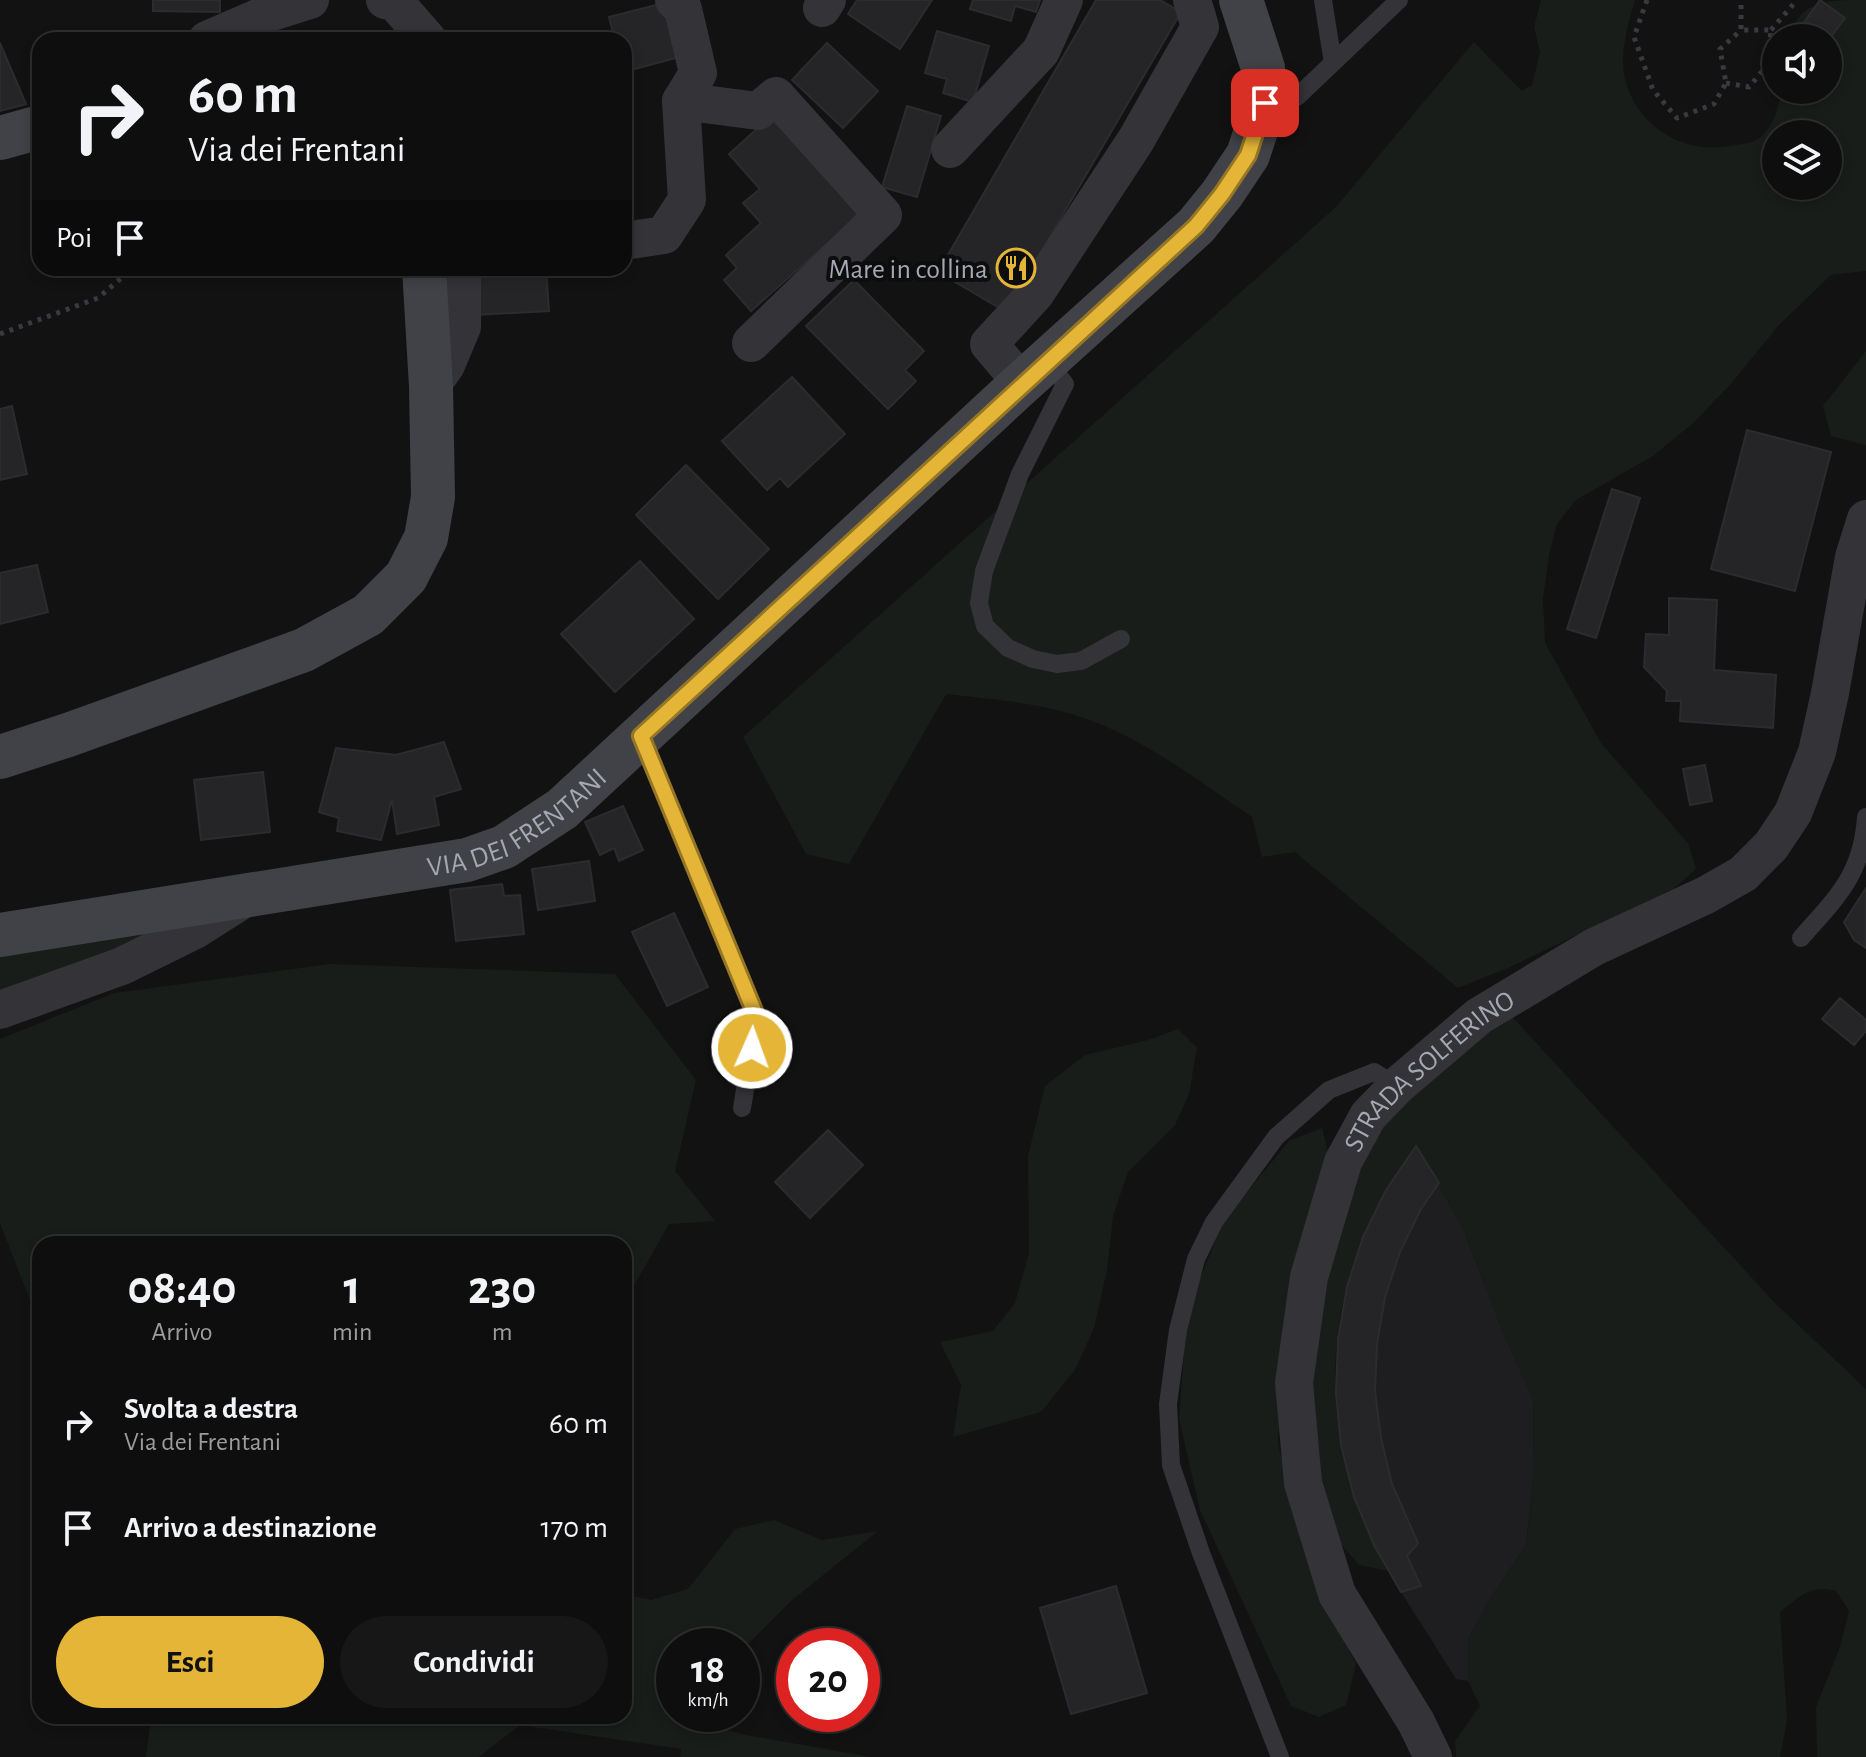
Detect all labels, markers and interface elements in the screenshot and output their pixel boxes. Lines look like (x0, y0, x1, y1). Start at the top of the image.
map controls (1762, 24, 1842, 200)
button: sound (1762, 24, 1842, 104)
icon: right (56, 64, 160, 168)
text: 60 m (188, 67, 298, 123)
pin (1231, 69, 1299, 137)
icon: arrive (1243, 81, 1287, 125)
button: layers (1762, 120, 1842, 200)
text: Via dei Frentani (188, 132, 406, 168)
icon: arrive (108, 216, 152, 260)
text: Poi (56, 223, 92, 253)
restaurant icon: Mare in collina (995, 247, 1037, 289)
place label: Mare in collina (829, 256, 988, 284)
street label: VIA DEI FRENTANI (425, 764, 612, 882)
street label: STRADA SOLFERINO (1340, 986, 1519, 1157)
position arrow (710, 1006, 794, 1090)
text: 08:40 (128, 1265, 236, 1313)
text: 1 (344, 1265, 361, 1313)
text: 230 (468, 1265, 536, 1313)
text: Arrivo (151, 1319, 213, 1345)
text: min (332, 1319, 373, 1345)
text: m (492, 1319, 513, 1345)
text: Svolta a destra (124, 1394, 298, 1424)
icon: right (56, 1402, 100, 1446)
text: 60 m (549, 1409, 608, 1439)
text: Via dei Frentani (124, 1429, 281, 1455)
icon: arrive (56, 1506, 100, 1550)
text: Arrivo a destinazione (124, 1513, 377, 1543)
text: 170 m (540, 1513, 608, 1543)
button: Esci (56, 1616, 324, 1708)
button: Condividi (340, 1616, 608, 1708)
speed limit sign: 20 (776, 1628, 880, 1732)
text: 18 (691, 1650, 725, 1690)
text: km/h (687, 1690, 729, 1710)

